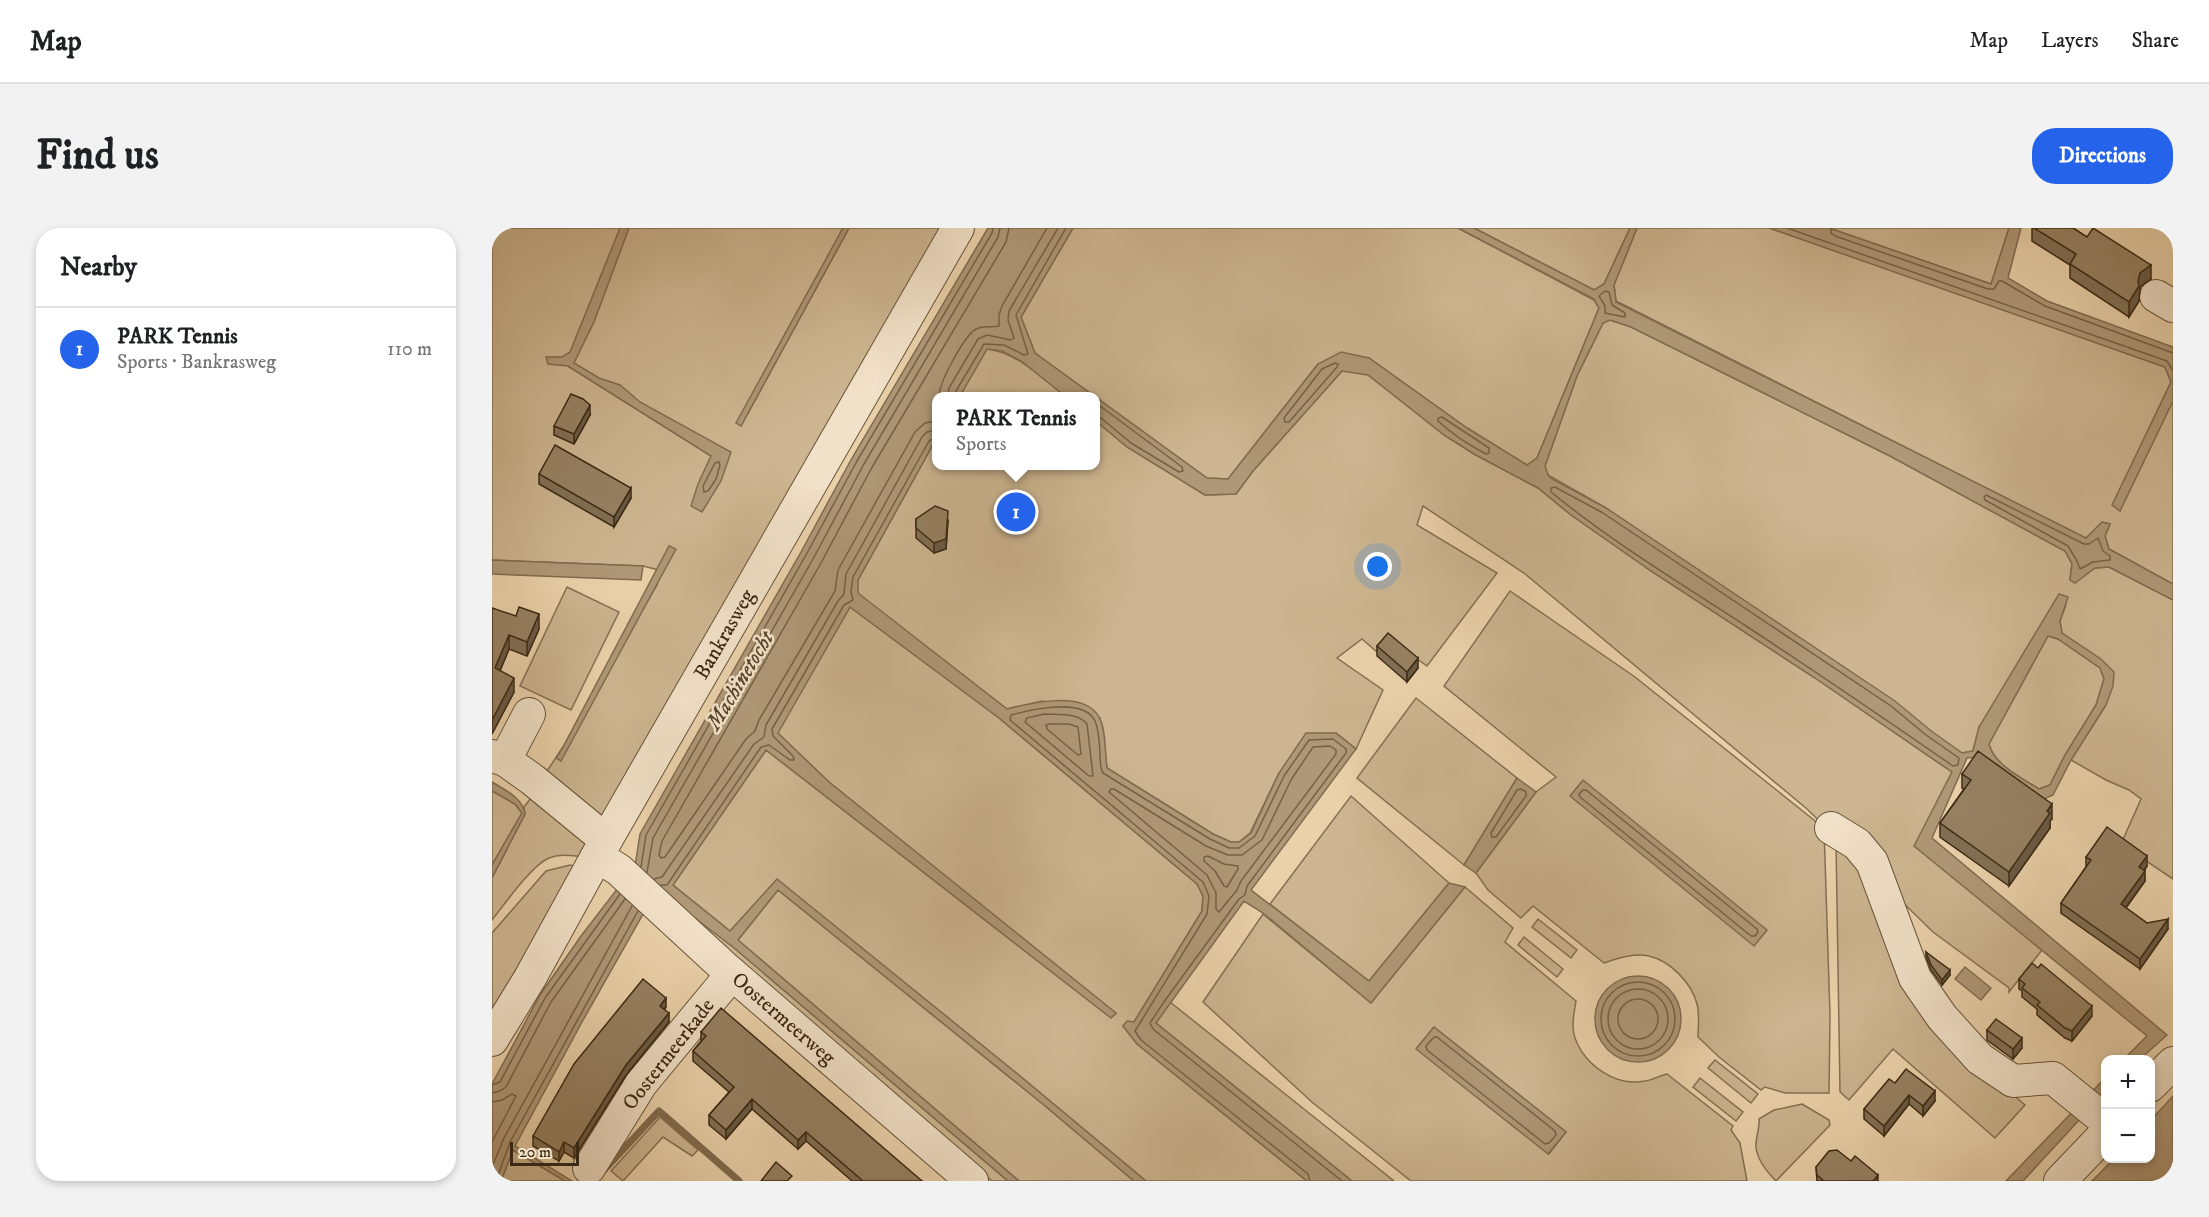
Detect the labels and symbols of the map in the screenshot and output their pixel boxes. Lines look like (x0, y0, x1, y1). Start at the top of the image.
pin: 1 (996, 490, 1036, 534)
your location (1363, 552, 1392, 581)
street label: Bankrasweg (689, 584, 761, 684)
water label: Machinetocht (699, 625, 781, 737)
street label: Oostermeerweg (726, 967, 841, 1071)
street label: Oostermeerkade (617, 993, 721, 1116)
scale bar (510, 1139, 579, 1166)

